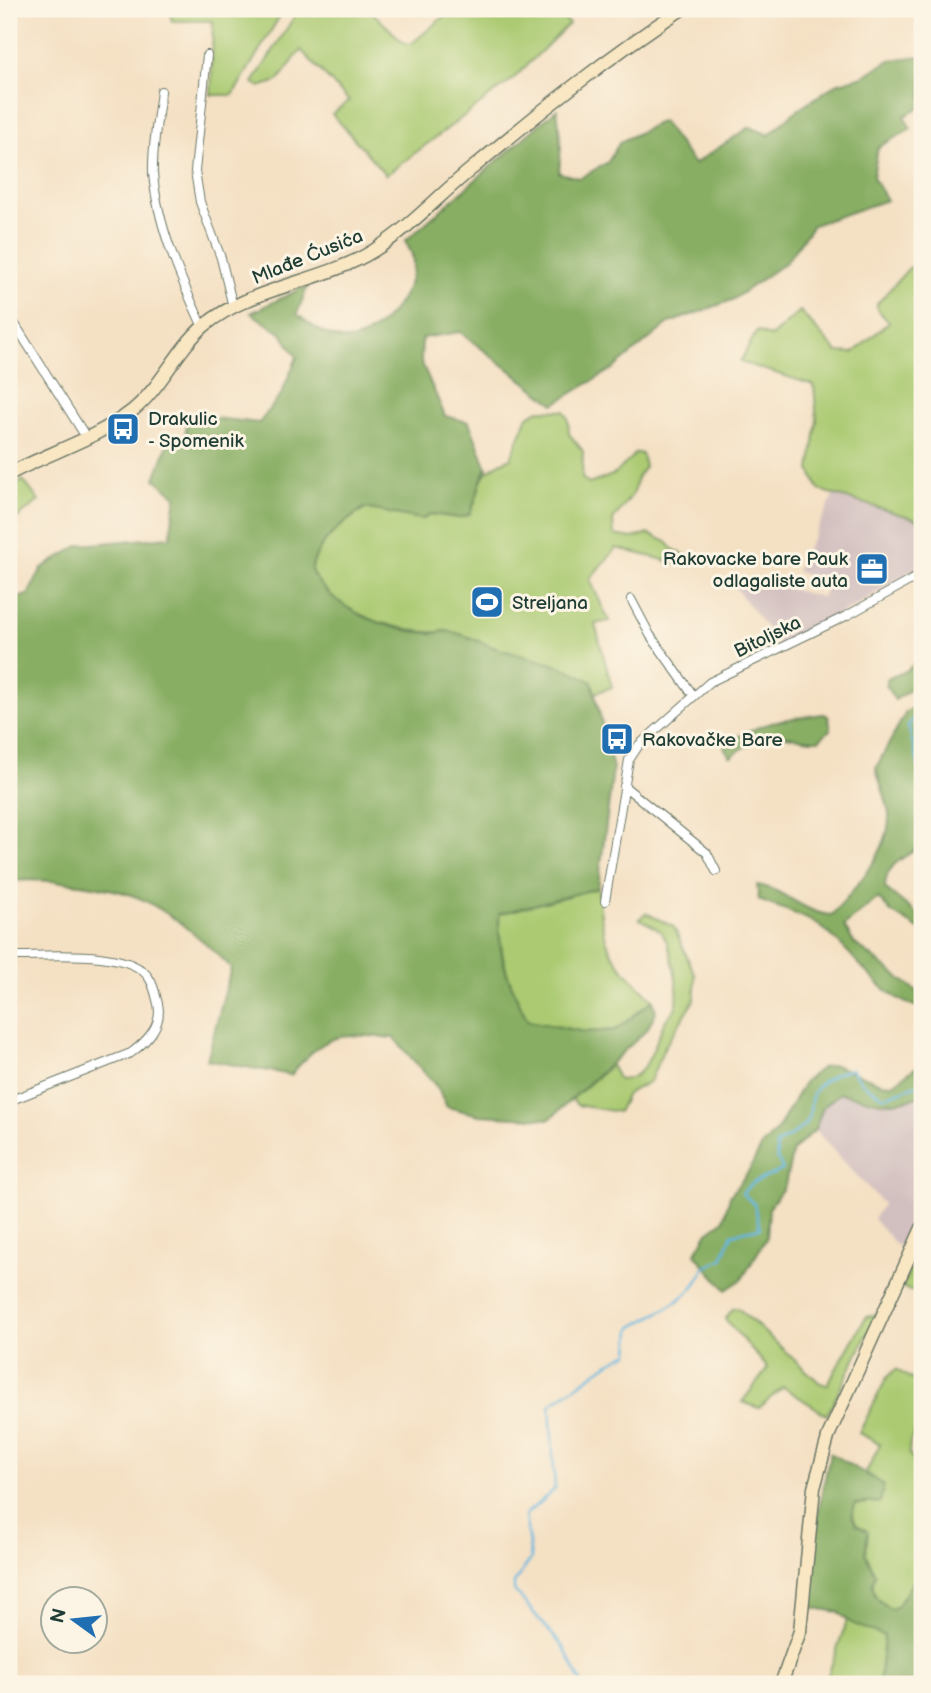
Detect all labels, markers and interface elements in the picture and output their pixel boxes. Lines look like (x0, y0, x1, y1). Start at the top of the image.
street label: Mlađe Ćusića (248, 224, 366, 290)
place label: Drakulic - Spomenik (148, 408, 244, 453)
bus stop icon: Drakulic - Spomenik (104, 410, 142, 448)
place label: Rakovacke bare Pauk odlagaliste auta (663, 548, 849, 593)
office icon: Rakovacke bare Pauk odlagaliste auta (853, 550, 891, 588)
sports icon: Streljana (468, 583, 506, 621)
place label: Streljana (512, 592, 588, 615)
street label: Bitoljska (731, 611, 805, 663)
bus stop icon: Rakovačke Bare (598, 720, 636, 758)
place label: Rakovačke Bare (642, 729, 783, 752)
north arrow (38, 1584, 108, 1654)
text: N (46, 1606, 72, 1626)

